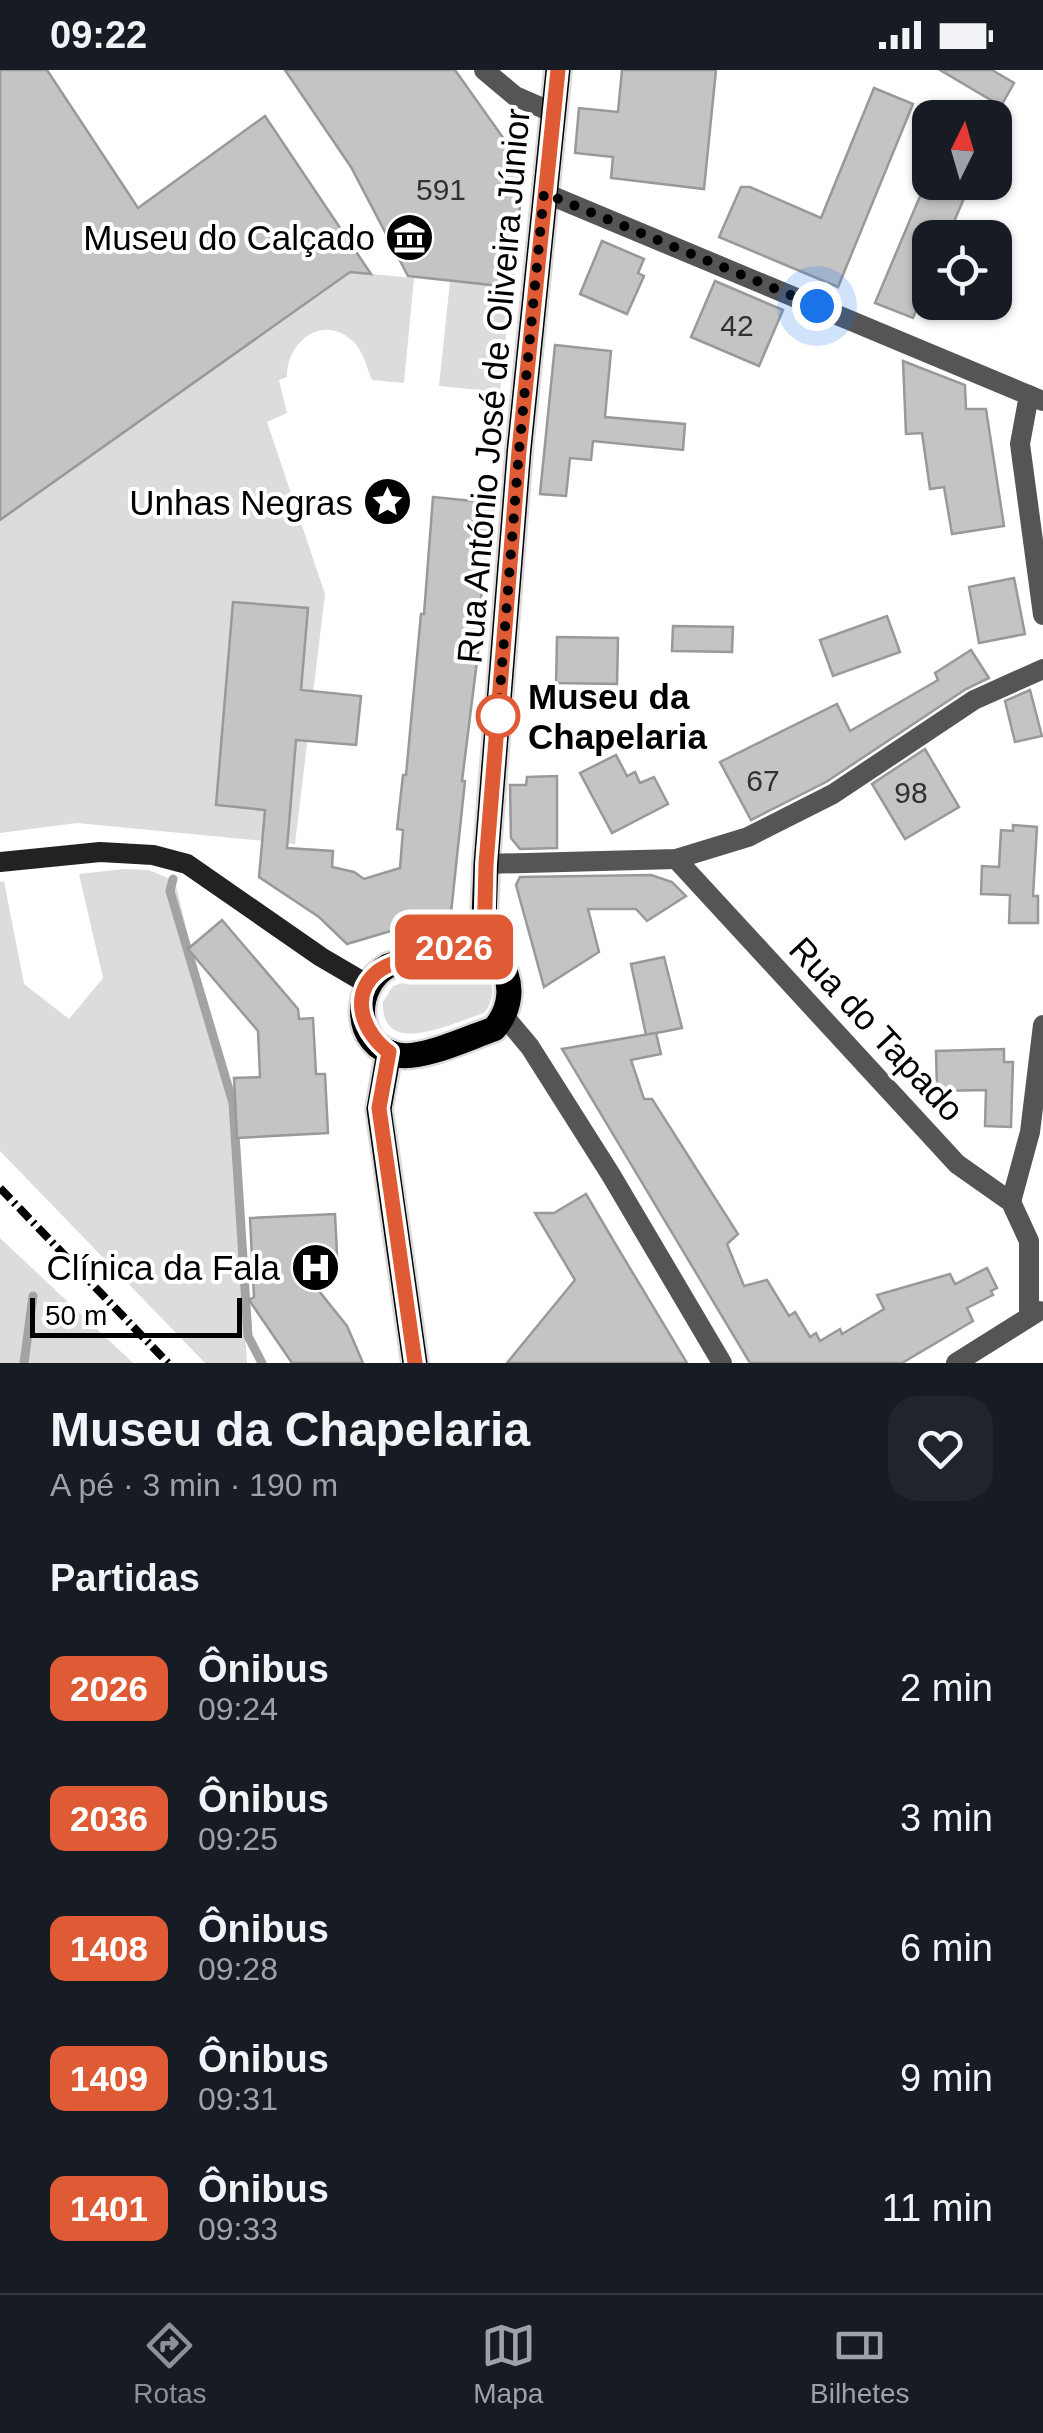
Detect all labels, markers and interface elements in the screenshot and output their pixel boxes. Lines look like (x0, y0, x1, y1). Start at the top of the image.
text: 09:22 (50, 14, 147, 56)
north arrow (912, 100, 1012, 200)
map controls (912, 100, 1012, 320)
street label: Rua António José de Oliveira Júnior (449, 107, 537, 665)
house number: 591 (416, 173, 466, 206)
museum icon: Museu do Calçado (384, 211, 436, 263)
place label: Museu do Calçado (83, 218, 375, 257)
button: locate (912, 220, 1012, 320)
your location (792, 281, 842, 331)
house number: 42 (720, 309, 754, 342)
place icon: Unhas Negras (362, 476, 414, 528)
place label: Unhas Negras (129, 483, 353, 522)
place label: Museu da Chapelaria (528, 677, 707, 756)
marker: Museu da Chapelaria (477, 695, 519, 737)
house number: 67 (746, 764, 780, 797)
house number: 98 (894, 776, 928, 809)
line badge: 2026 (384, 914, 524, 980)
text: 2026 (415, 928, 493, 967)
street label: Rua do Tapado (782, 929, 972, 1129)
hospital icon: Clínica da Fala (289, 1241, 341, 1293)
place label: Clínica da Fala (47, 1248, 281, 1287)
scale bar (30, 1293, 242, 1338)
text: 50 m (45, 1300, 107, 1331)
button: heart (888, 1396, 993, 1501)
text: Museu da Chapelaria (50, 1403, 530, 1456)
text: A pé · 3 min · 190 m (50, 1467, 338, 1503)
text: Partidas (50, 1557, 200, 1599)
text: Ônibus (198, 1648, 329, 1690)
text: 2 min (900, 1667, 993, 1709)
text: 2026 (70, 1669, 148, 1708)
text: 09:24 (198, 1691, 278, 1727)
text: Ônibus (198, 1778, 329, 1820)
text: 3 min (900, 1797, 993, 1839)
text: 2036 (70, 1799, 148, 1838)
text: 09:25 (198, 1821, 278, 1857)
text: Ônibus (198, 1908, 329, 1950)
text: 6 min (900, 1927, 993, 1969)
text: 1408 (70, 1929, 148, 1968)
text: 09:28 (198, 1951, 278, 1987)
text: Ônibus (198, 2038, 329, 2080)
text: 9 min (900, 2057, 993, 2099)
text: 1409 (70, 2059, 148, 2098)
text: 09:31 (198, 2081, 278, 2117)
text: Ônibus (198, 2168, 329, 2210)
text: 11 min (882, 2187, 993, 2229)
text: 1401 (70, 2189, 148, 2228)
text: 09:33 (198, 2211, 278, 2247)
tab: Rotas (133, 2318, 207, 2410)
tab: Mapa (473, 2318, 543, 2410)
tab: Bilhetes (810, 2318, 910, 2410)

